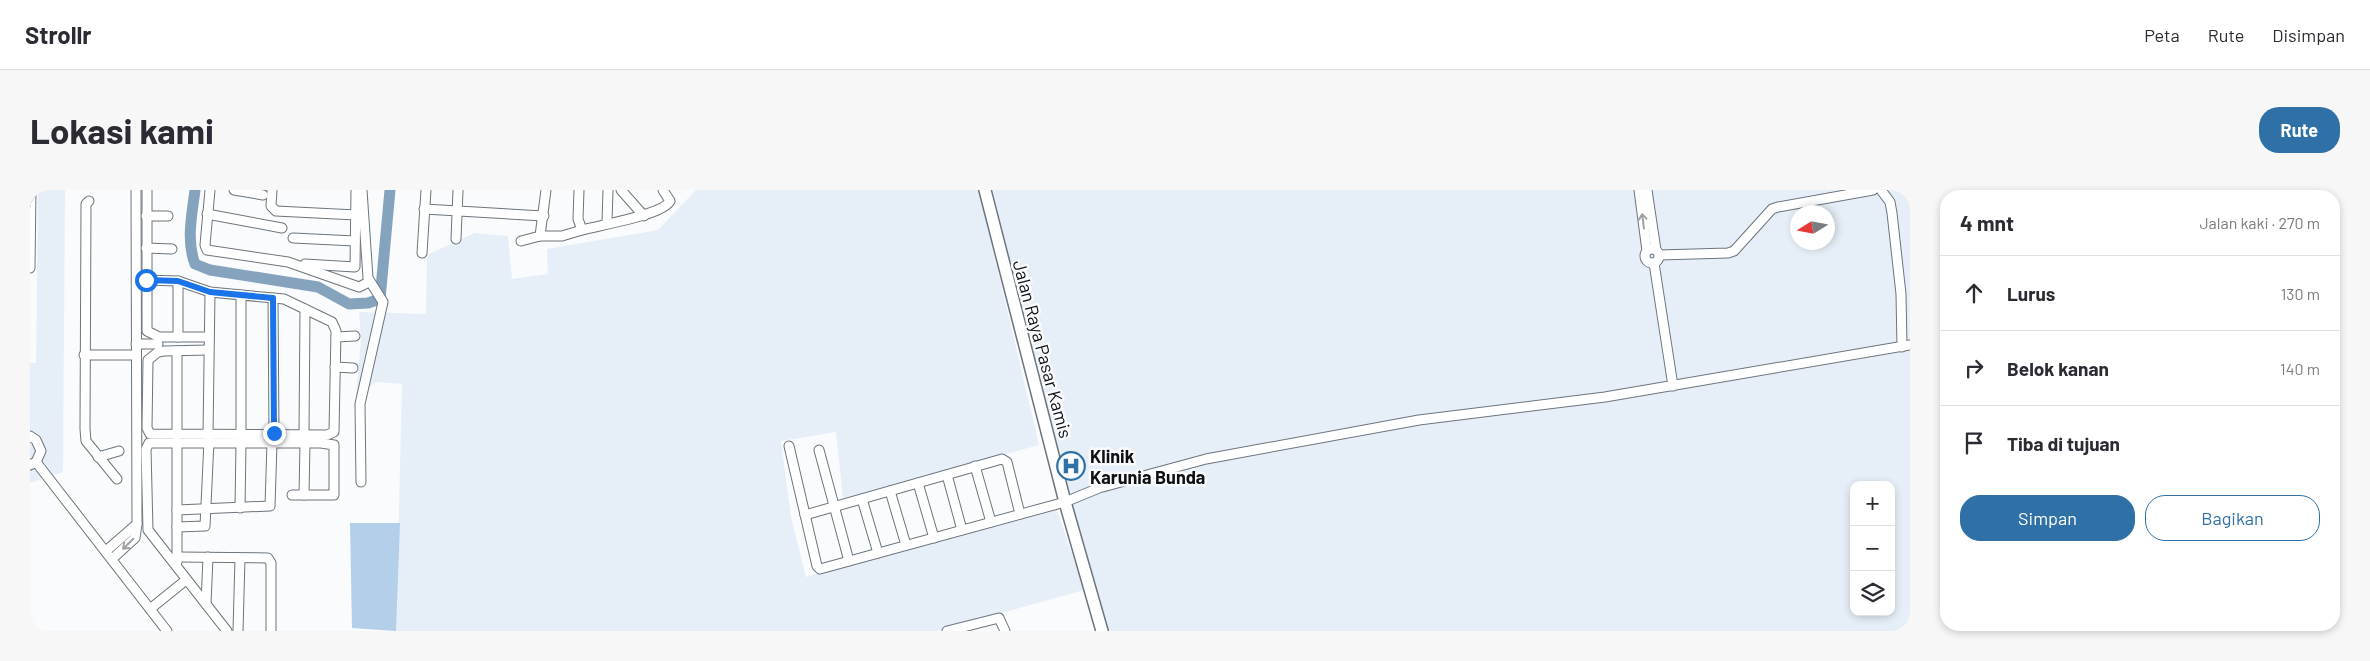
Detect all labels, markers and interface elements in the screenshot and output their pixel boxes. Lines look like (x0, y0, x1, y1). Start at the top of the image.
text: Strollr (25, 20, 92, 49)
text: Peta (2144, 24, 2180, 46)
text: Rute (2208, 24, 2244, 46)
text: Disimpan (2272, 24, 2345, 46)
button: Rute (2259, 107, 2340, 153)
text: Lokasi kami (30, 109, 214, 151)
north arrow (1790, 205, 1835, 250)
text: 4 mnt (1960, 210, 2014, 235)
one-way arrow (1638, 213, 1648, 229)
text: Jalan kaki · 270 m (2199, 213, 2320, 232)
street label: Jalan Raya Pasar Kamis (1009, 258, 1077, 440)
route start (135, 269, 158, 292)
icon: ahead (1960, 279, 1988, 307)
text: Lurus (2007, 282, 2055, 305)
text: 130 m (2281, 284, 2320, 303)
icon: right (1960, 354, 1988, 382)
text: Belok kanan (2007, 357, 2109, 380)
text: 140 m (2280, 359, 2320, 378)
route end (263, 422, 286, 445)
icon: arrive (1960, 429, 1988, 457)
text: Tiba di tujuan (2007, 432, 2120, 455)
place label: Klinik Karunia Bunda (1090, 445, 1205, 488)
hospital icon: Klinik Karunia Bunda (1056, 451, 1086, 481)
map controls (1850, 481, 1895, 616)
button: + (1850, 481, 1895, 526)
button: Simpan (1960, 495, 2135, 541)
button: Bagikan (2145, 495, 2320, 541)
button: − (1850, 526, 1895, 571)
one-way arrow (123, 537, 135, 549)
button: layers (1850, 571, 1895, 616)

